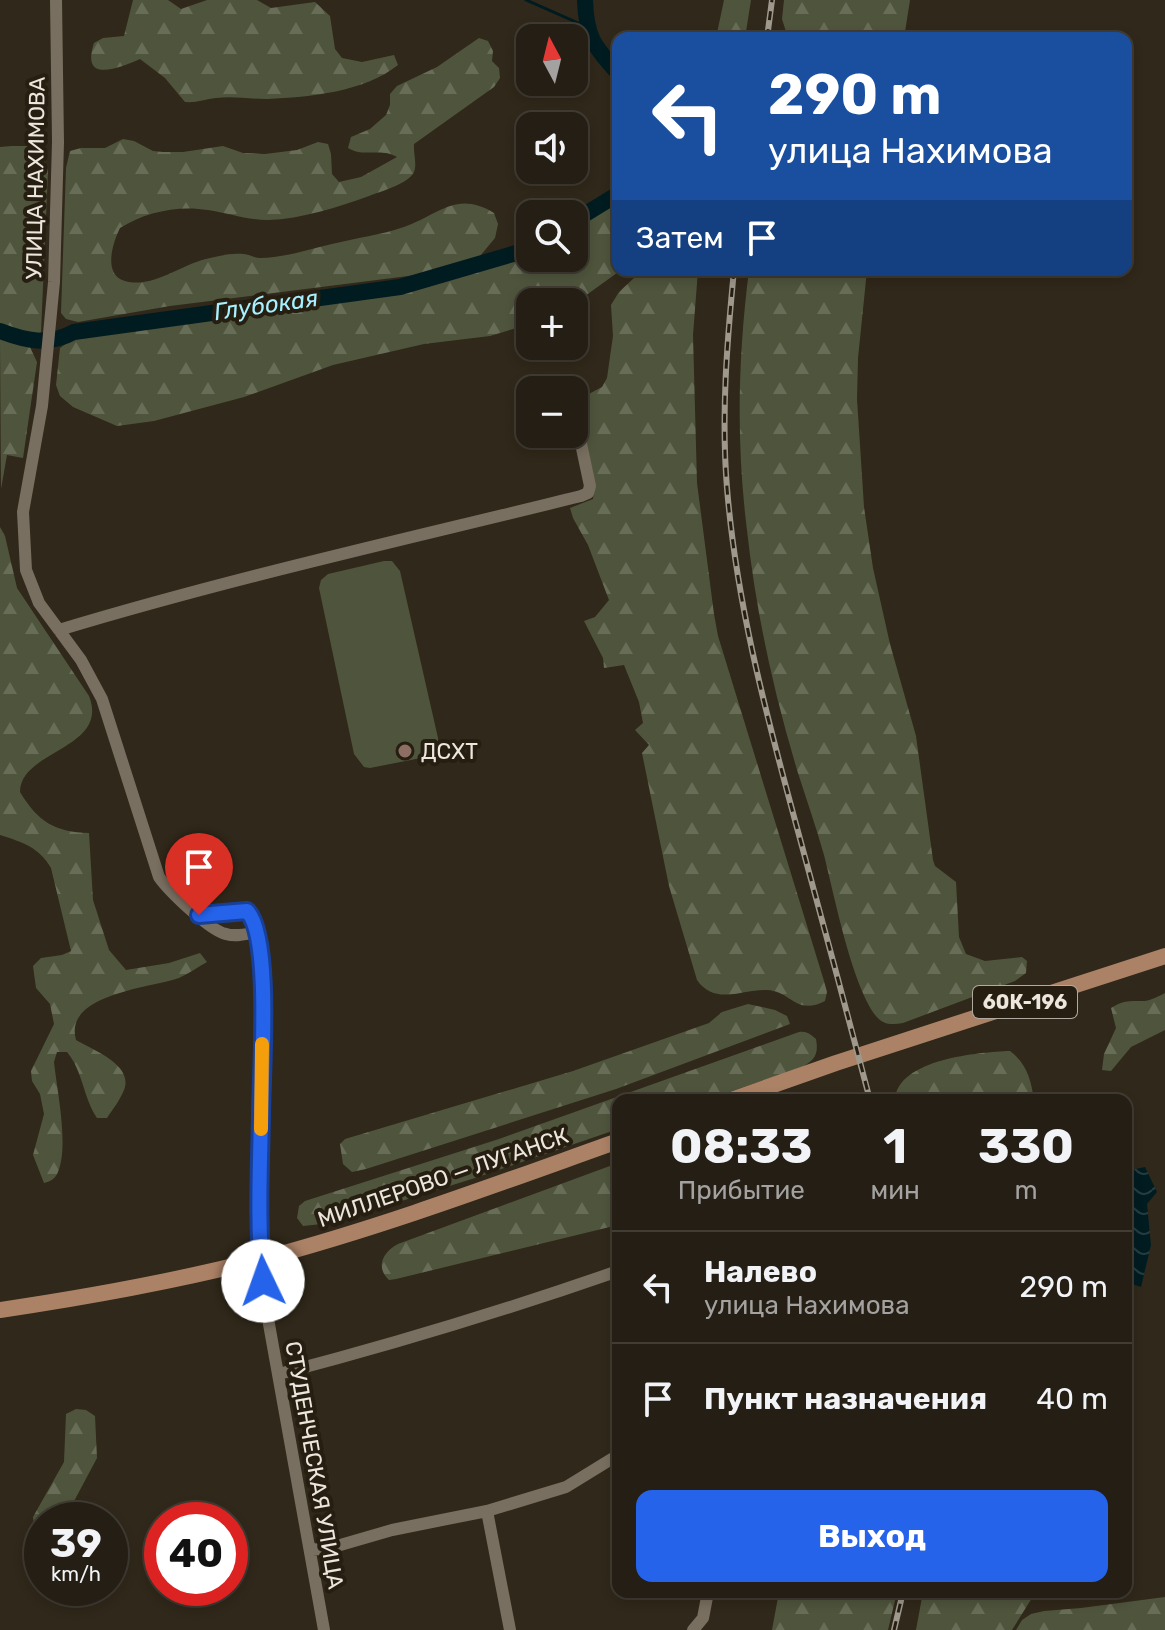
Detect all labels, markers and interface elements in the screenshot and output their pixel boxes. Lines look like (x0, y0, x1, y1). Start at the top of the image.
north arrow (516, 24, 588, 96)
map controls (516, 24, 588, 448)
text: 290 m (768, 62, 942, 128)
icon: left (636, 64, 740, 168)
street label: УЛИЦА НАХИМОВА (20, 76, 51, 280)
button: sound (516, 112, 588, 184)
text: улица Нахимова (768, 129, 1053, 172)
button: search (516, 200, 588, 272)
icon: arrive (740, 216, 784, 260)
text: Затем (636, 220, 724, 256)
water label: Глубокая (212, 284, 320, 326)
button: + (516, 288, 588, 360)
button: − (516, 376, 588, 448)
place label: ДСХТ (421, 738, 478, 765)
marker: ДСХТ (396, 742, 414, 760)
pin (165, 833, 233, 915)
icon: arrive (177, 845, 221, 889)
road number: 60К-196 (973, 986, 1077, 1018)
text: 08:33 (670, 1118, 812, 1175)
text: 1 (883, 1118, 907, 1175)
text: 330 (978, 1118, 1074, 1175)
street label: МИЛЛЕРОВО — ЛУГАНСК (314, 1122, 572, 1233)
text: Прибытие (678, 1175, 805, 1206)
text: мин (871, 1175, 920, 1206)
text: m (1014, 1175, 1038, 1206)
position arrow (221, 1239, 305, 1323)
text: Налево (704, 1254, 817, 1290)
icon: left (636, 1265, 680, 1309)
text: 290 m (1020, 1269, 1108, 1305)
text: улица Нахимова (704, 1290, 910, 1321)
street label: СТУДЕНЧЕСКАЯ УЛИЦА (279, 1339, 350, 1591)
icon: arrive (636, 1377, 680, 1421)
text: Пункт назначения (704, 1381, 987, 1417)
text: 40 m (1036, 1381, 1108, 1417)
button: Выход (636, 1490, 1108, 1582)
speed limit sign: 40 (144, 1502, 248, 1606)
text: 39 (50, 1520, 102, 1567)
text: km/h (51, 1562, 101, 1586)

